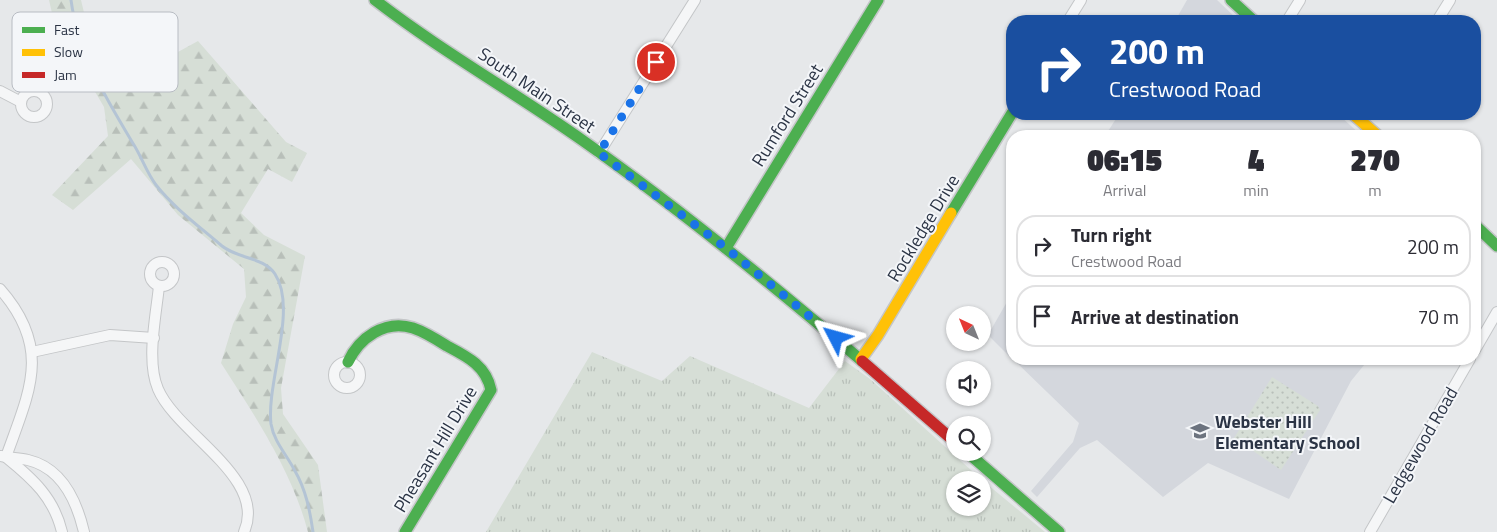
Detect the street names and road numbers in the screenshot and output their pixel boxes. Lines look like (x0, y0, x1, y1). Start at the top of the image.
street label: South Main Street (473, 41, 602, 140)
street label: Rumford Street (745, 58, 830, 172)
street label: Rockledge Drive (880, 169, 966, 287)
street label: Pheasant Hill Drive (386, 381, 484, 517)
street label: Ledgewood Road (1376, 382, 1464, 508)

